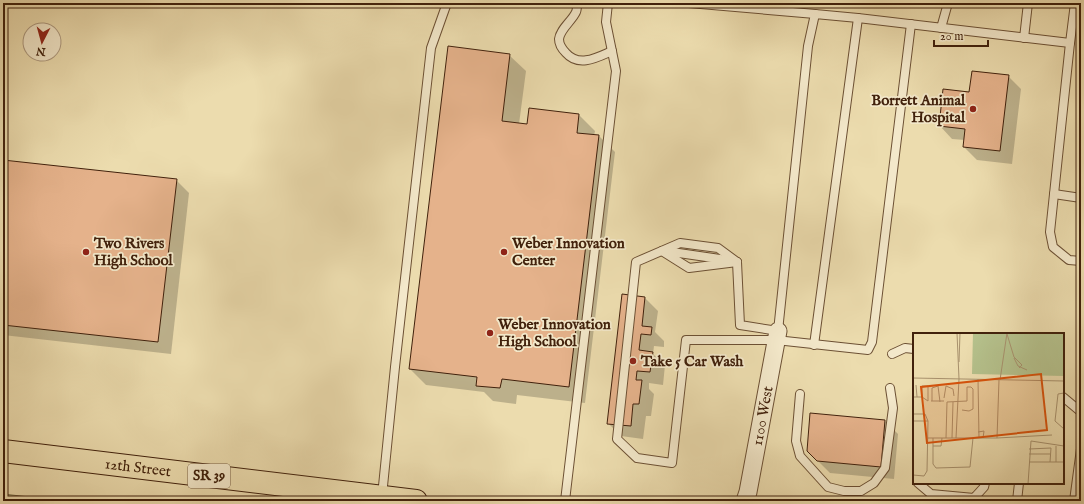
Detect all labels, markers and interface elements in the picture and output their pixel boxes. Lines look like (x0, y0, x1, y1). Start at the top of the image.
north arrow (22, 22, 62, 62)
scale bar (934, 22, 988, 48)
text: 20 m (940, 29, 963, 44)
text: N (35, 43, 48, 59)
place label: Borrett Animal Hospital (871, 91, 966, 127)
marker: Borrett Animal Hospital (968, 104, 978, 114)
place label: Two Rivers High School (93, 234, 173, 270)
place label: Weber Innovation Center (511, 234, 625, 270)
marker: Two Rivers High School (81, 247, 91, 257)
marker: Weber Innovation Center (499, 247, 509, 257)
place label: Weber Innovation High School (497, 315, 611, 351)
marker: Weber Innovation High School (485, 328, 495, 338)
inset map (913, 333, 1064, 484)
place label: Take 5 Car Wash (640, 352, 744, 371)
marker: Take 5 Car Wash (628, 356, 638, 366)
street label: 1100 West (747, 385, 777, 447)
street label: 12th Street (104, 454, 172, 481)
road number: SR 39 (188, 464, 230, 488)

